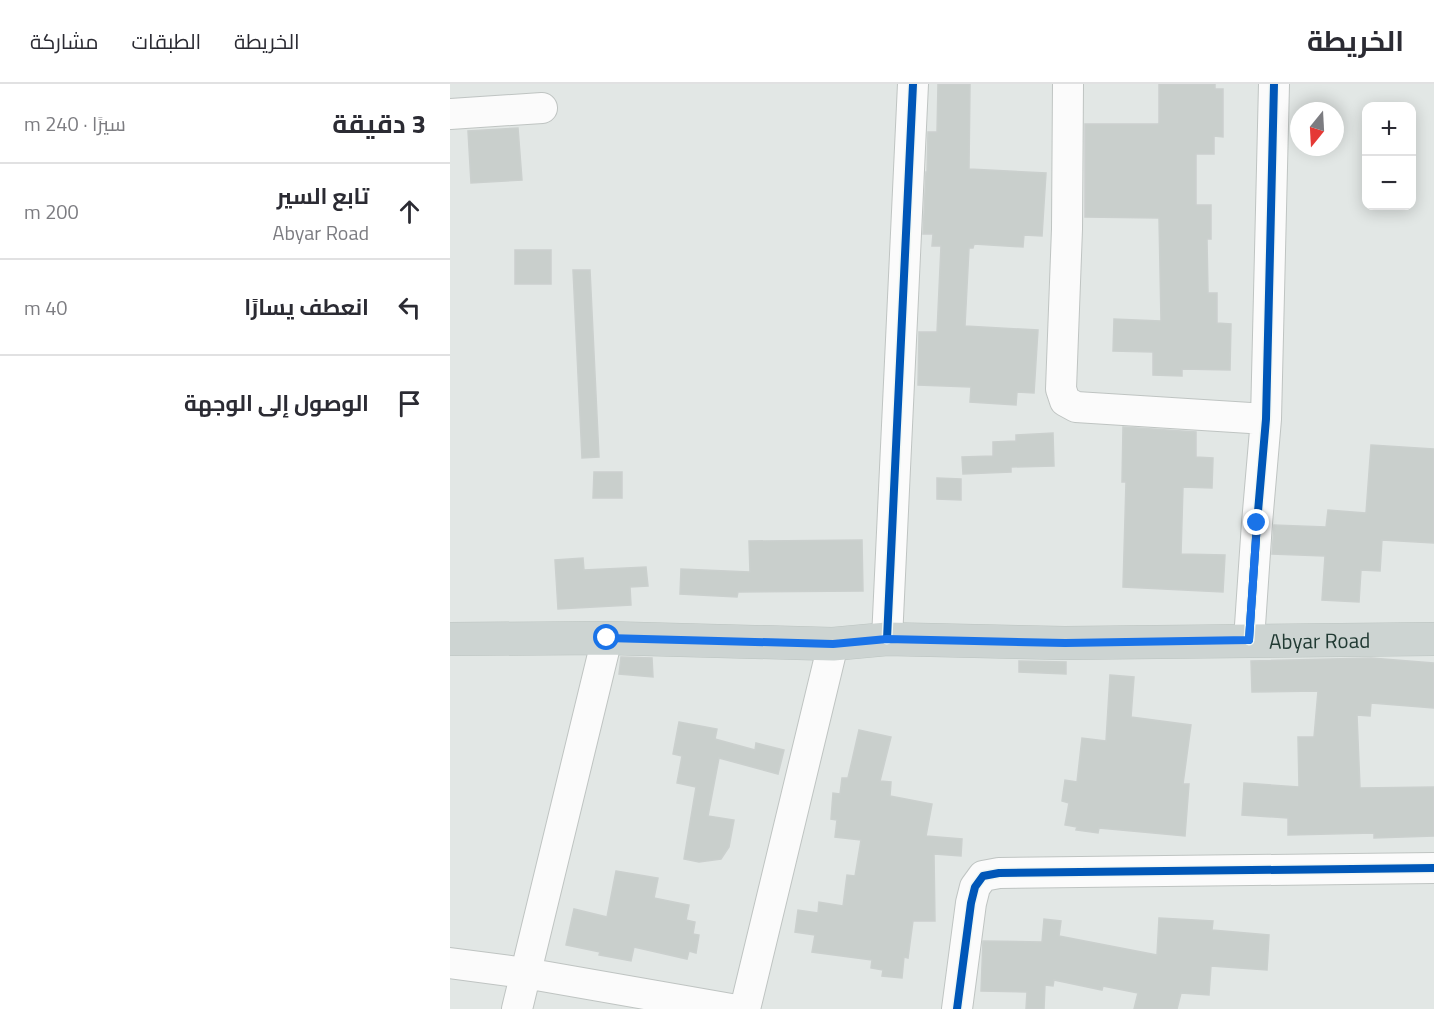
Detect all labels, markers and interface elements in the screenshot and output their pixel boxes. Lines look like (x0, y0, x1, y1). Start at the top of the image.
text: الخريطة (1307, 19, 1404, 62)
text: مشاركة (30, 25, 99, 57)
text: الطبقات (132, 25, 201, 57)
text: الخريطة (234, 25, 300, 57)
north arrow (1290, 102, 1344, 156)
map controls (1362, 102, 1416, 210)
button: + (1362, 102, 1416, 156)
text: 3 دقيقة (332, 104, 426, 143)
text: سيرًا · 240 m (24, 108, 126, 139)
button: − (1362, 156, 1416, 210)
text: تابع السير (277, 179, 369, 213)
icon: ahead (393, 195, 426, 228)
text: 200 m (24, 196, 79, 227)
text: Abyar Road (273, 217, 369, 248)
text: انعطف يسارًا (244, 290, 369, 324)
icon: left (393, 291, 426, 324)
text: 40 m (24, 292, 68, 323)
text: الوصول إلى الوجهة (184, 386, 369, 420)
icon: arrive (393, 387, 426, 420)
route end (1243, 509, 1269, 535)
route start (593, 624, 619, 650)
street label: Abyar Road (1269, 624, 1370, 657)

